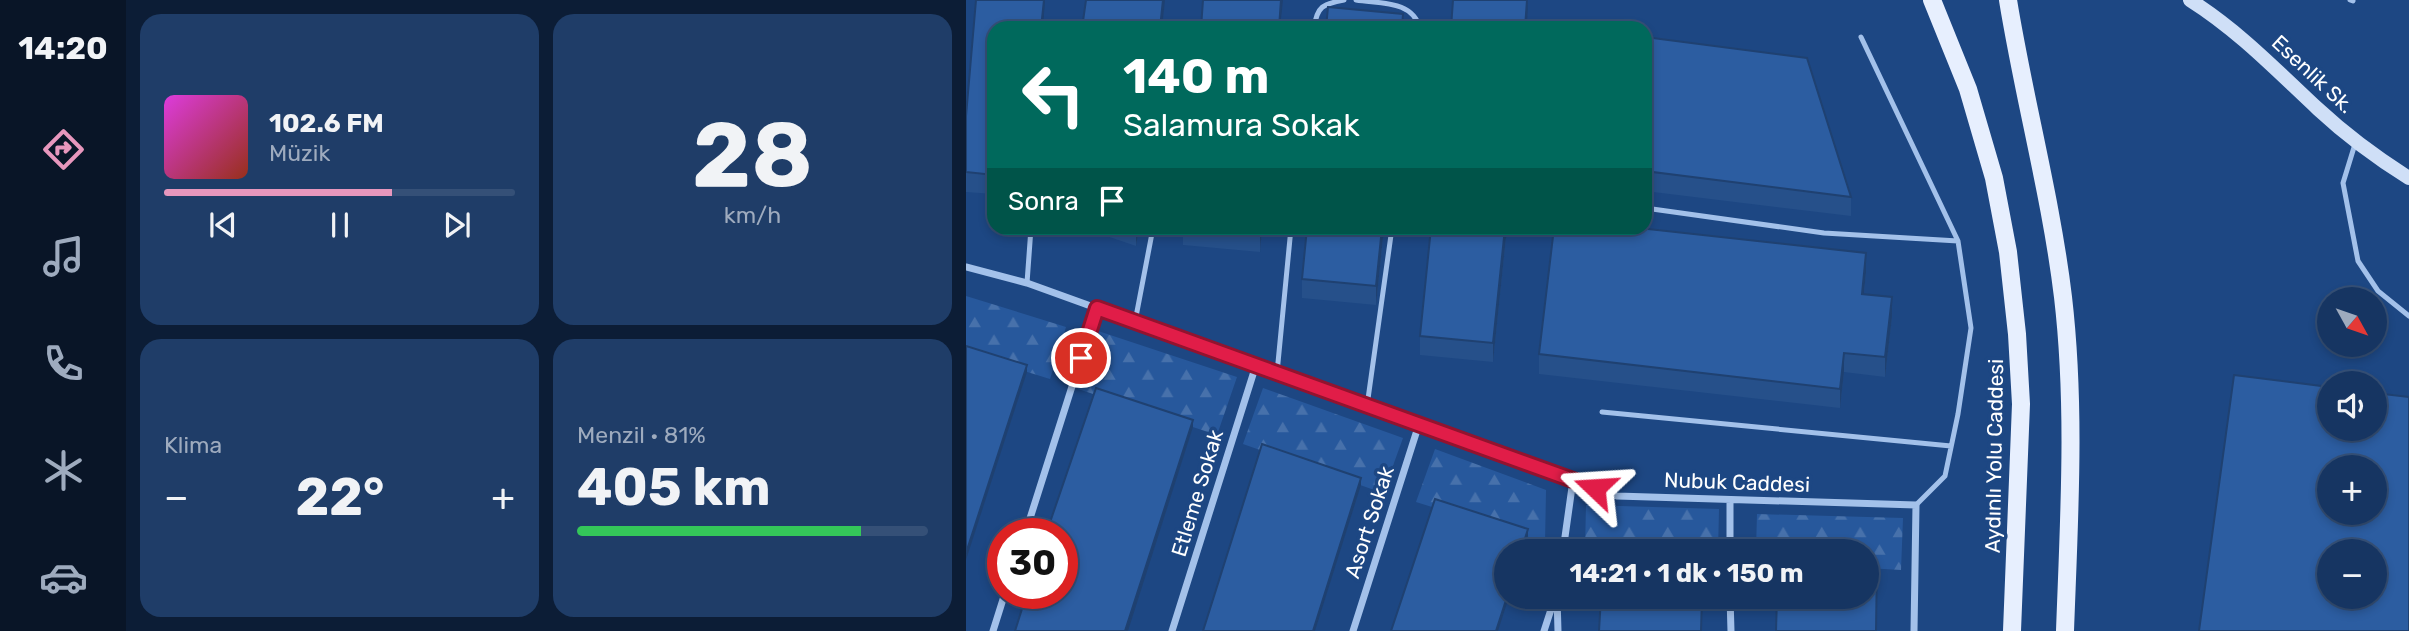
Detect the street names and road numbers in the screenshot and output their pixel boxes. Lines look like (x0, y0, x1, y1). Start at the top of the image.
street label: Esenlik Sk. (2267, 30, 2359, 118)
street label: Aydınlı Yolu Caddesi (1980, 359, 2008, 553)
street label: Etleme Sokak (1166, 426, 1228, 559)
street label: Asort Sokak (1339, 463, 1399, 581)
street label: Nubuk Caddesi (1663, 467, 1811, 497)

